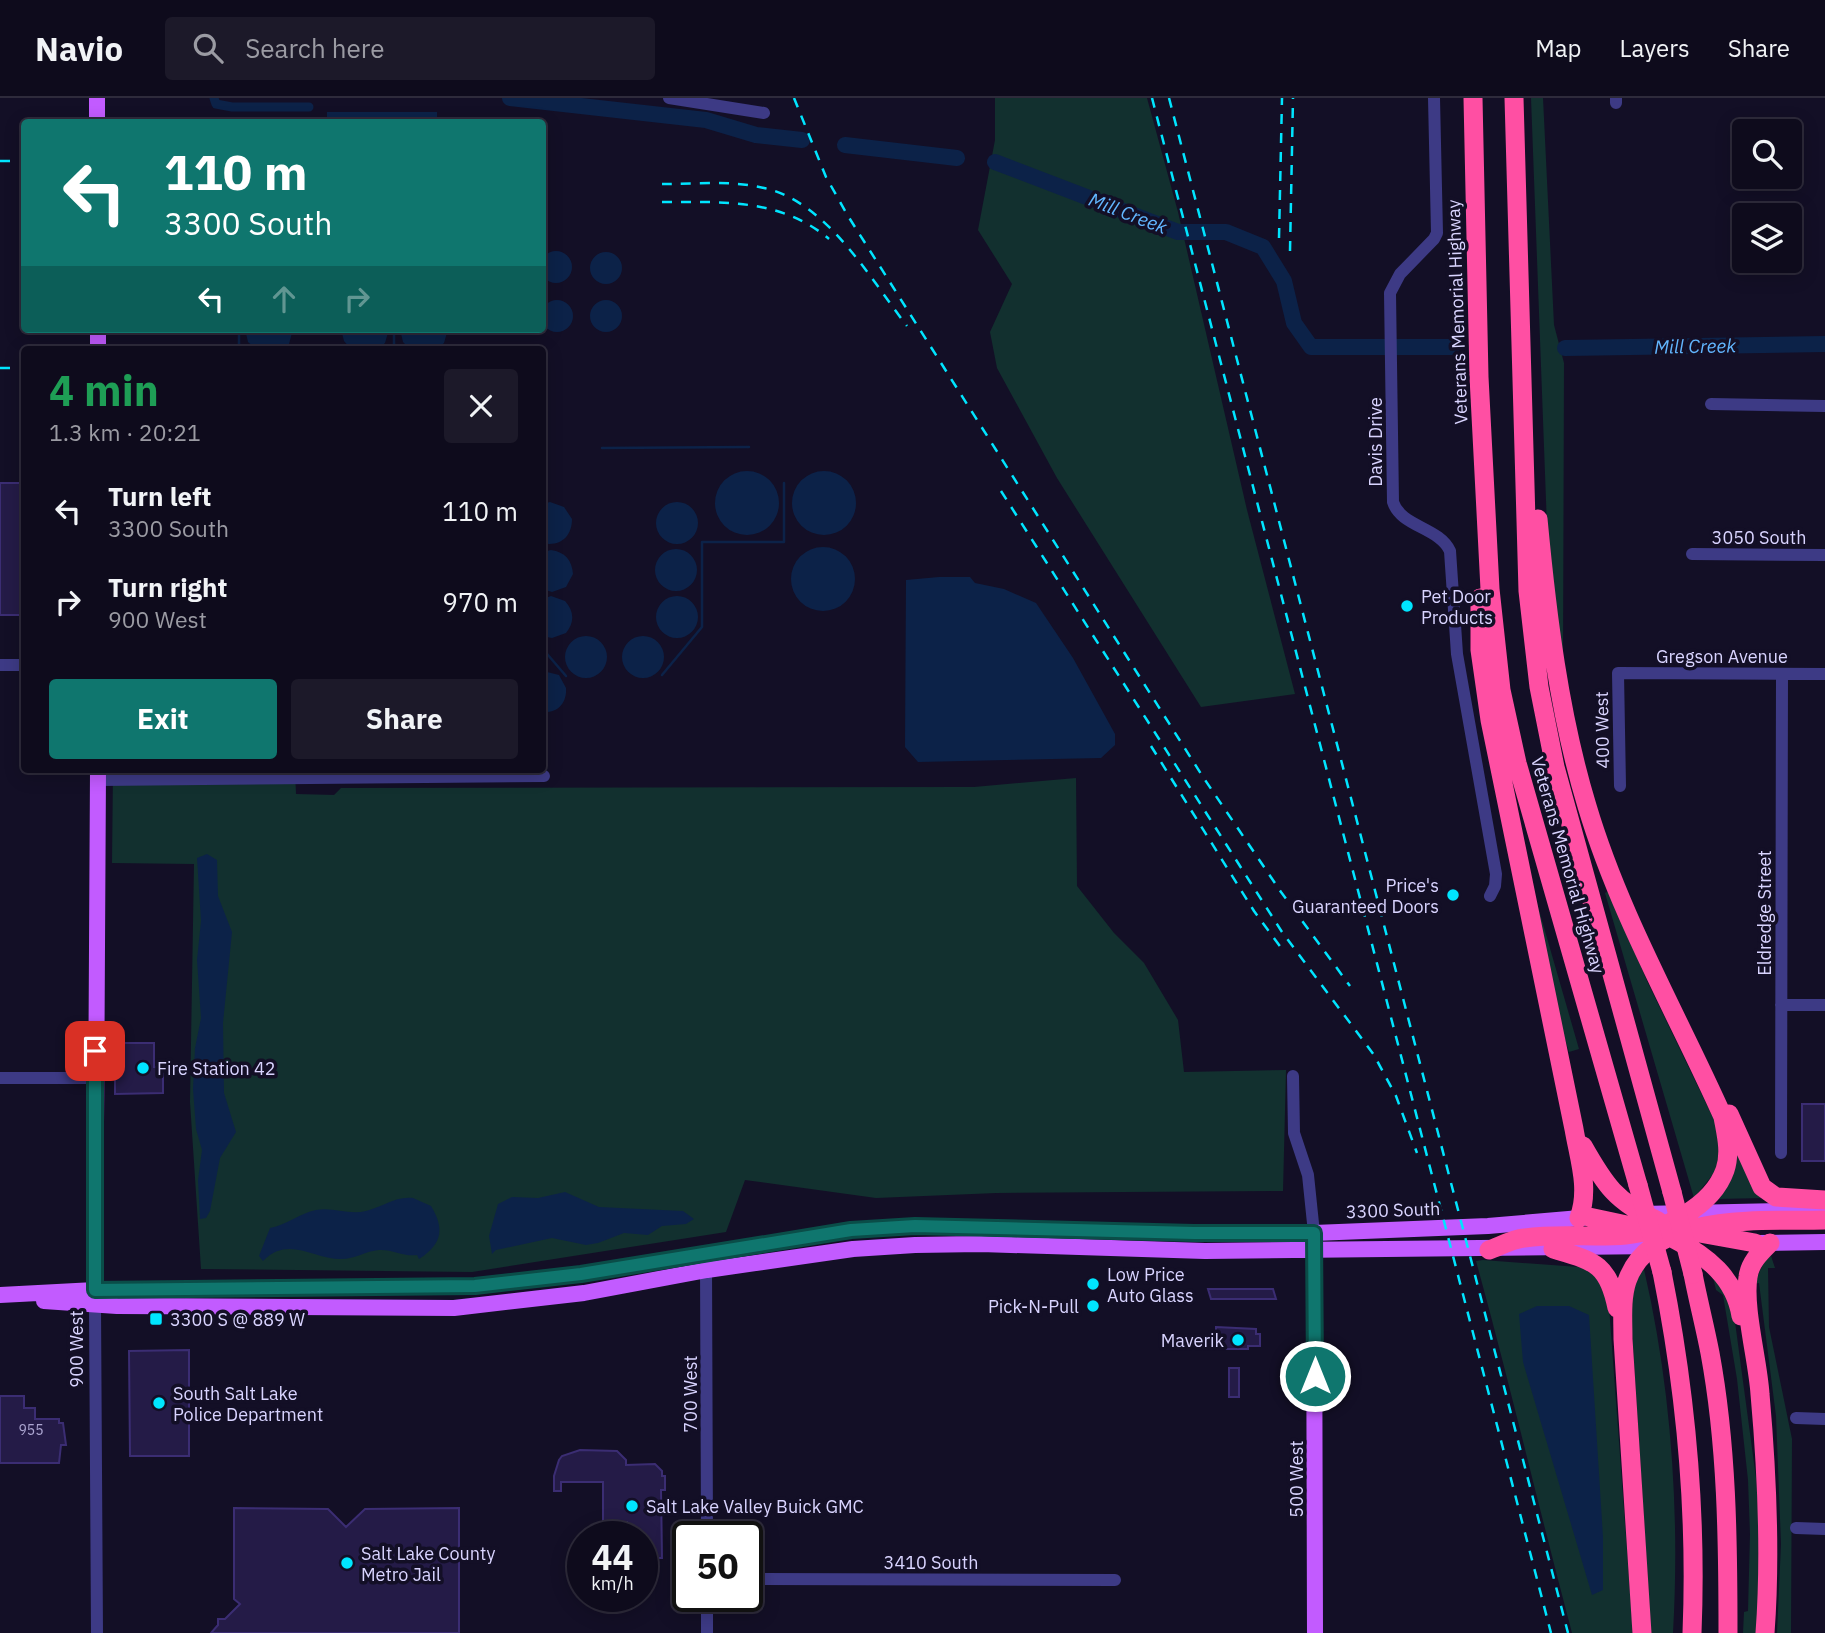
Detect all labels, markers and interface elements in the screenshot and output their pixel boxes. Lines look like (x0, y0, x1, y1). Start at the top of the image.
search box (165, 17, 655, 80)
text: Navio (35, 27, 123, 70)
icon: search (189, 29, 227, 67)
text: Search here (245, 31, 385, 65)
text: Map (1535, 32, 1582, 64)
text: Layers (1620, 32, 1690, 64)
text: Share (1728, 32, 1790, 64)
map controls (1732, 119, 1802, 273)
button: search (1732, 119, 1802, 189)
text: 110 m (164, 140, 308, 203)
icon: left (49, 147, 140, 238)
water label: Mill Creek (1085, 187, 1172, 239)
street label: Veterans Memorial Highway (1442, 199, 1472, 425)
text: 3300 South (164, 202, 332, 244)
button: layers (1732, 203, 1802, 273)
icon: left (192, 280, 230, 318)
icon: ahead (265, 280, 303, 318)
icon: right (338, 280, 376, 318)
water label: Mill Creek (1654, 333, 1737, 359)
text: 4 min (49, 363, 159, 418)
button: close (444, 369, 518, 443)
street label: Davis Drive (1364, 397, 1387, 487)
text: 1.3 km · 20:21 (49, 417, 201, 447)
text: Turn left (108, 479, 211, 513)
icon: left (49, 492, 87, 530)
text: 110 m (442, 494, 518, 528)
text: 3300 South (108, 513, 229, 543)
street label: 3050 South (1712, 526, 1806, 549)
text: Turn right (108, 570, 227, 604)
icon: right (49, 583, 87, 621)
text: 970 m (442, 585, 518, 619)
place label: Pet Door Products (1421, 585, 1493, 629)
marker: Pet Door Products (1399, 598, 1415, 614)
text: 900 West (108, 604, 207, 634)
street label: Gregson Avenue (1656, 645, 1788, 668)
button: Exit (49, 679, 277, 759)
button: Share (291, 679, 518, 759)
street label: 400 West (1590, 691, 1614, 769)
street label: Veterans Memorial Highway (1526, 754, 1610, 976)
street label: Eldredge Street (1753, 850, 1776, 976)
place label: Price's Guaranteed Doors (1292, 874, 1439, 918)
marker: Price's Guaranteed Doors (1445, 887, 1461, 903)
pin (65, 1021, 125, 1081)
icon: arrive (76, 1032, 114, 1070)
place label: Fire Station 42 (157, 1057, 276, 1080)
marker: Fire Station 42 (135, 1060, 151, 1076)
street label: 3300 South (1345, 1197, 1441, 1223)
place label: Low Price Auto Glass (1107, 1263, 1194, 1307)
marker: Low Price Auto Glass (1085, 1276, 1101, 1292)
place label: Pick-N-Pull (988, 1295, 1079, 1318)
marker: Pick-N-Pull (1085, 1298, 1101, 1314)
place label: 3300 S @ 889 W (170, 1308, 305, 1331)
street label: 900 West (65, 1310, 88, 1388)
marker: 3300 S @ 889 W (148, 1311, 164, 1327)
place label: Maverik (1161, 1329, 1225, 1352)
marker: Maverik (1230, 1332, 1246, 1348)
position arrow (1278, 1339, 1352, 1413)
street label: 700 West (679, 1355, 702, 1433)
place label: South Salt Lake Police Department (173, 1382, 323, 1426)
marker: South Salt Lake Police Department (151, 1395, 167, 1411)
house number: 955 (18, 1421, 44, 1439)
street label: 500 West (1285, 1440, 1308, 1518)
place label: Salt Lake Valley Buick GMC (646, 1495, 864, 1518)
marker: Salt Lake Valley Buick GMC (624, 1498, 640, 1514)
speed limit sign: 50 (672, 1521, 763, 1612)
text: 44 (591, 1534, 634, 1580)
place label: Salt Lake County Metro Jail (361, 1542, 495, 1586)
street label: 3410 South (884, 1551, 978, 1574)
marker: Salt Lake County Metro Jail (339, 1555, 355, 1571)
text: km/h (591, 1572, 634, 1595)

